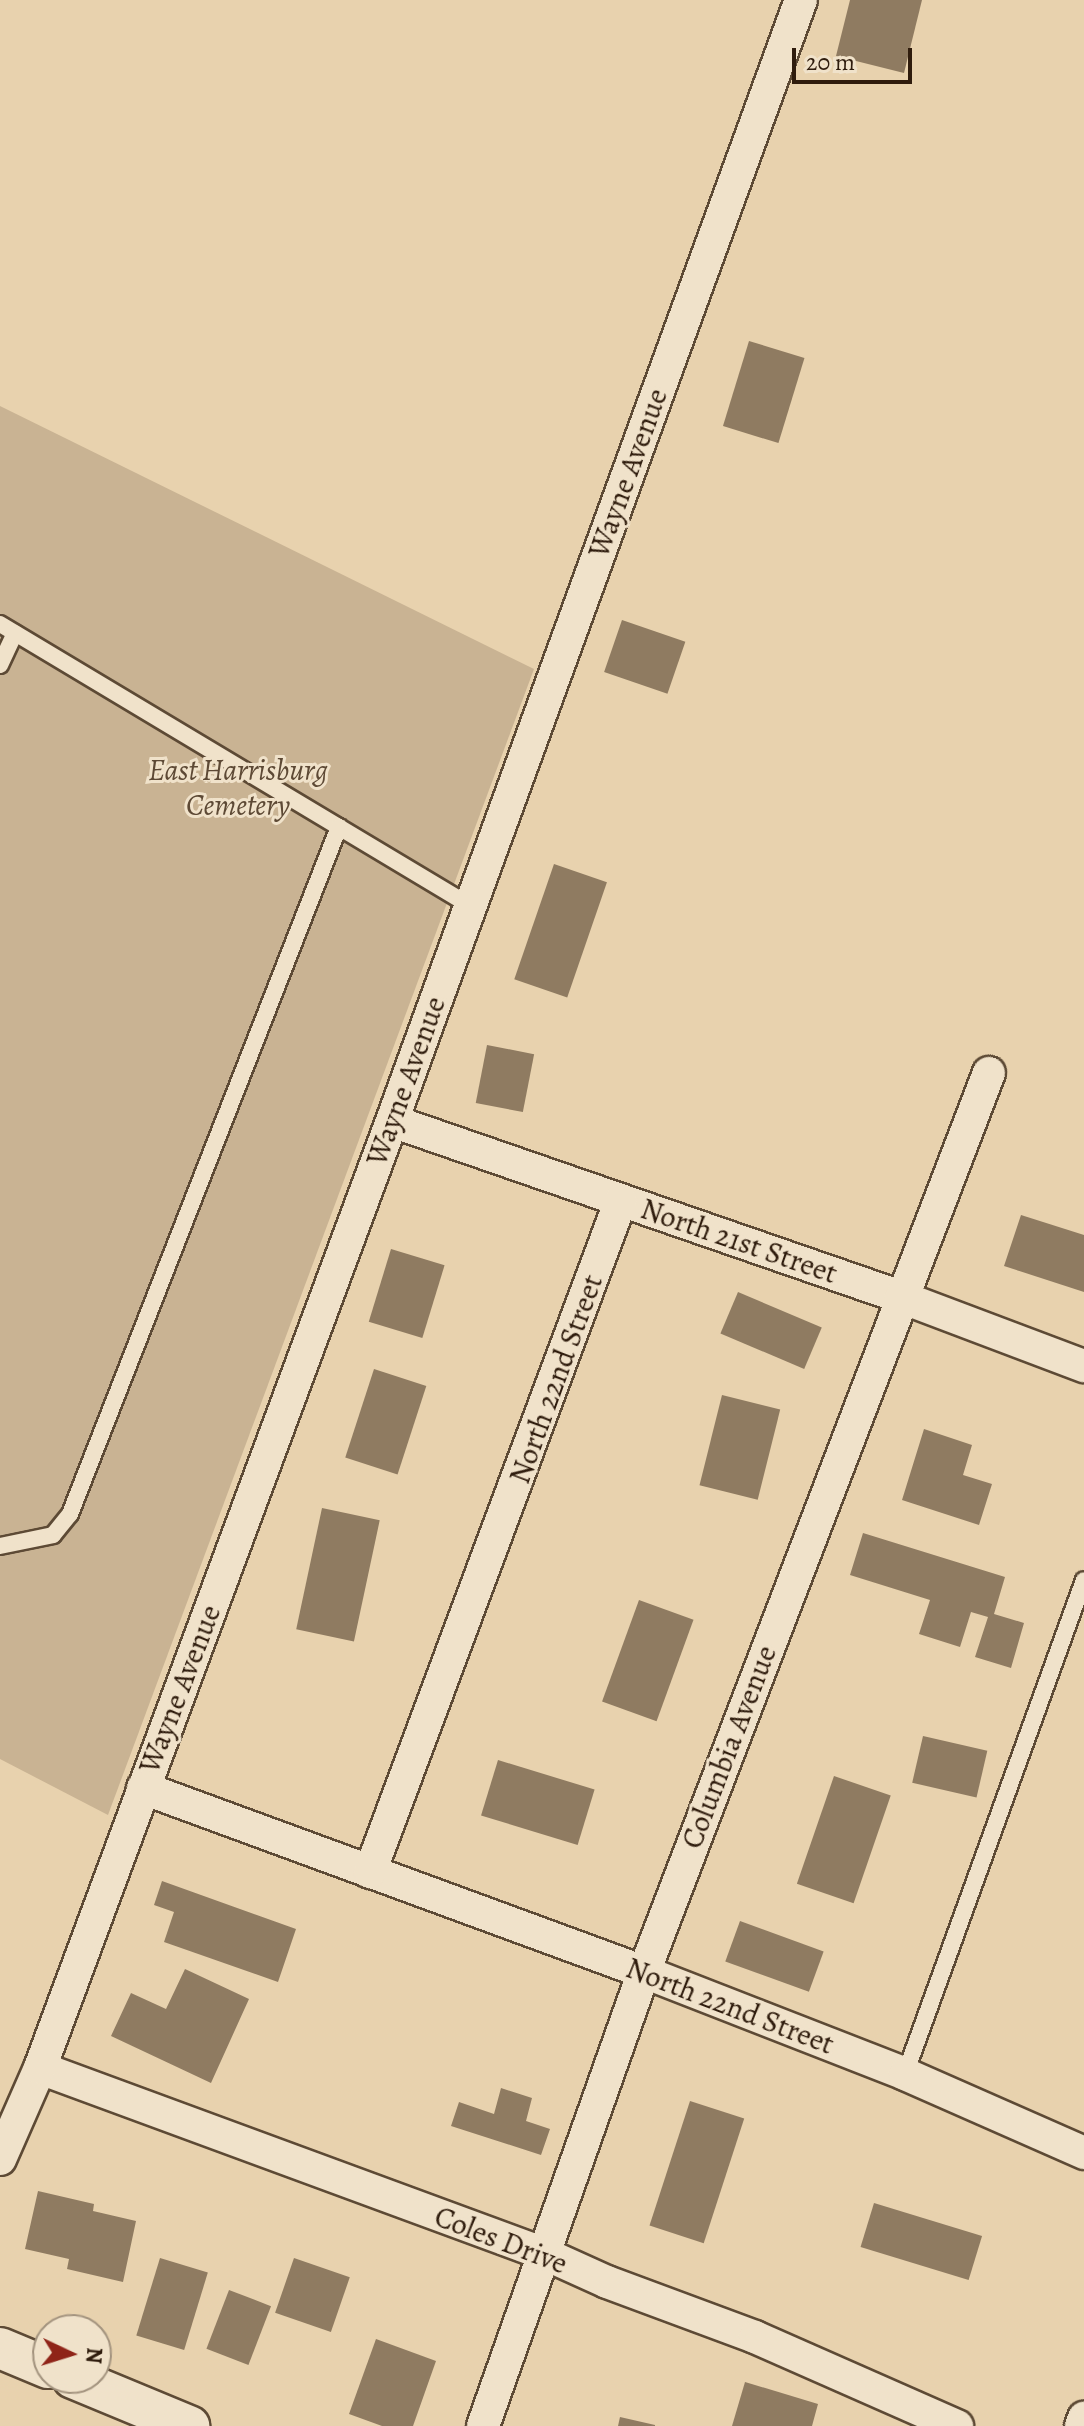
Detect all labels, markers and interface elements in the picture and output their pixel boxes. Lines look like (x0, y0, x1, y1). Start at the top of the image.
scale bar (796, 32, 916, 82)
text: 20 m (806, 46, 855, 78)
street label: Wayne Avenue (581, 383, 675, 563)
park label: East Harrisburg Cemetery (148, 752, 328, 822)
street label: Wayne Avenue (359, 991, 453, 1171)
street label: North 21st Street (636, 1191, 842, 1291)
street label: North 22nd Street (501, 1269, 611, 1489)
street label: Wayne Avenue (131, 1600, 229, 1778)
street label: Columbia Avenue (674, 1640, 784, 1854)
street label: North 22nd Street (621, 1950, 839, 2062)
street label: Coles Drive (430, 2198, 572, 2282)
north arrow (32, 2314, 112, 2394)
text: N (78, 2346, 109, 2365)

